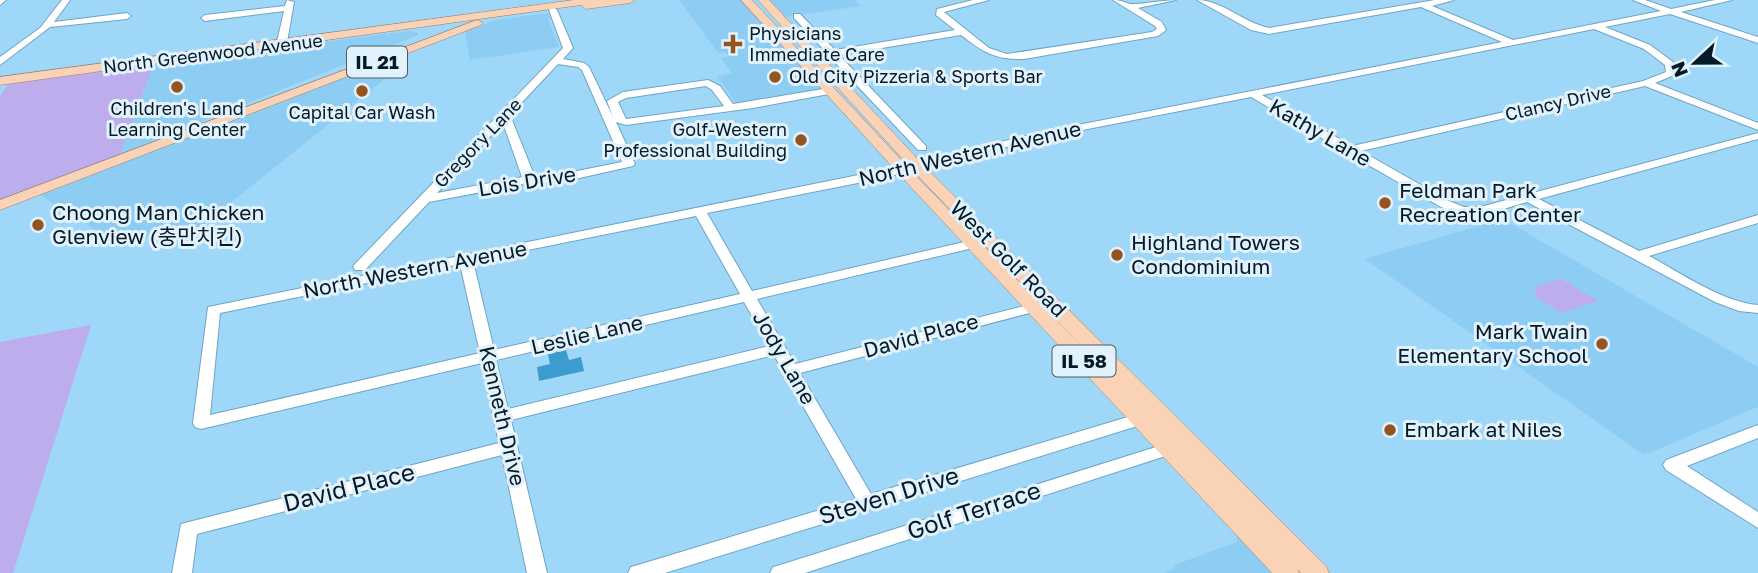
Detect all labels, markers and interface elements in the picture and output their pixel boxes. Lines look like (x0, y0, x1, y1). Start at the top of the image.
place label: Physicians Immediate Care (749, 22, 885, 65)
north arrow (1660, 28, 1730, 98)
street label: North Greenwood Avenue (102, 29, 324, 77)
marker: Physicians Immediate Care (723, 34, 743, 54)
road number: IL 21 (347, 46, 407, 78)
text: N (1665, 59, 1692, 81)
place label: Old City Pizzeria & Sports Bar (789, 65, 1043, 87)
marker: Old City Pizzeria & Sports Bar (767, 69, 783, 85)
marker: Children's Land Learning Center (169, 79, 185, 95)
street label: Clancy Drive (1503, 79, 1613, 125)
marker: Capital Car Wash (354, 83, 370, 99)
street label: Gregory Lane (429, 93, 526, 192)
street label: Kathy Lane (1265, 93, 1376, 172)
place label: Children's Land Learning Center (108, 97, 246, 140)
place label: Capital Car Wash (288, 101, 436, 123)
street label: North Western Avenue (856, 115, 1084, 191)
place label: Golf-Western Professional Building (603, 118, 787, 161)
marker: Golf-Western Professional Building (793, 132, 809, 148)
street label: Lois Drive (476, 160, 577, 202)
place label: Feldman Park Recreation Center (1399, 177, 1581, 227)
street label: West Golf Road (945, 195, 1072, 322)
marker: Feldman Park Recreation Center (1377, 195, 1393, 211)
place label: Choong Man Chicken Glenview (충만치킨) (52, 199, 264, 249)
marker: Choong Man Chicken Glenview (충만치킨) (30, 217, 46, 233)
place label: Highland Towers Condominium (1131, 229, 1300, 279)
street label: North Western Avenue (301, 235, 529, 303)
marker: Highland Towers Condominium (1109, 247, 1125, 263)
street label: Jody Lane (748, 306, 822, 409)
street label: David Place (861, 307, 981, 363)
street label: Leslie Lane (528, 309, 645, 360)
place label: Mark Twain Elementary School (1397, 318, 1588, 368)
marker: Mark Twain Elementary School (1594, 336, 1610, 352)
street label: Kenneth Drive (474, 343, 532, 488)
road number: IL 58 (1052, 346, 1116, 376)
place label: Embark at Niles (1404, 416, 1562, 442)
marker: Embark at Niles (1382, 422, 1398, 438)
street label: David Place (280, 456, 417, 517)
street label: Steven Drive (815, 459, 962, 530)
street label: Golf Terrace (903, 474, 1044, 545)

